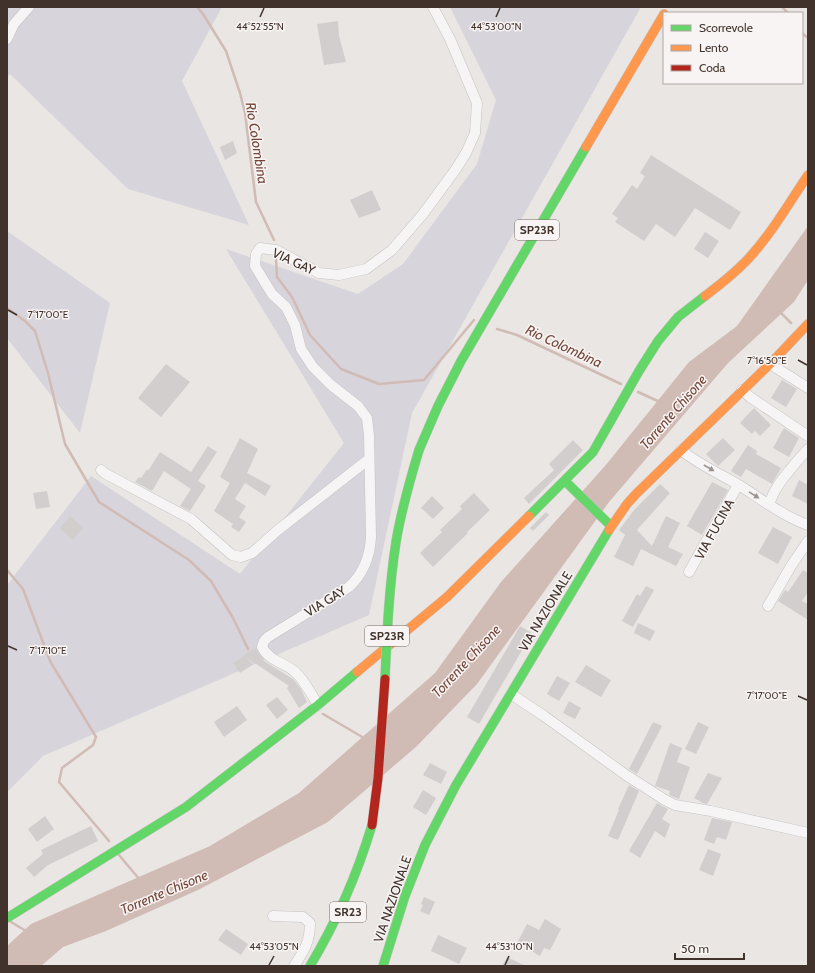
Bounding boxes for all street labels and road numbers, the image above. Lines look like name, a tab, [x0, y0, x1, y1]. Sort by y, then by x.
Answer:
road number: SP23R	[515, 220, 559, 240]
street label: VIA GAY	[270, 244, 319, 278]
street label: VIA FUCINA	[691, 496, 737, 562]
street label: VIA NAZIONALE	[515, 568, 575, 654]
street label: VIA GAY	[301, 582, 349, 620]
road number: SP23R	[365, 626, 409, 646]
street label: VIA NAZIONALE	[370, 854, 414, 944]
road number: SR23	[330, 902, 366, 922]

